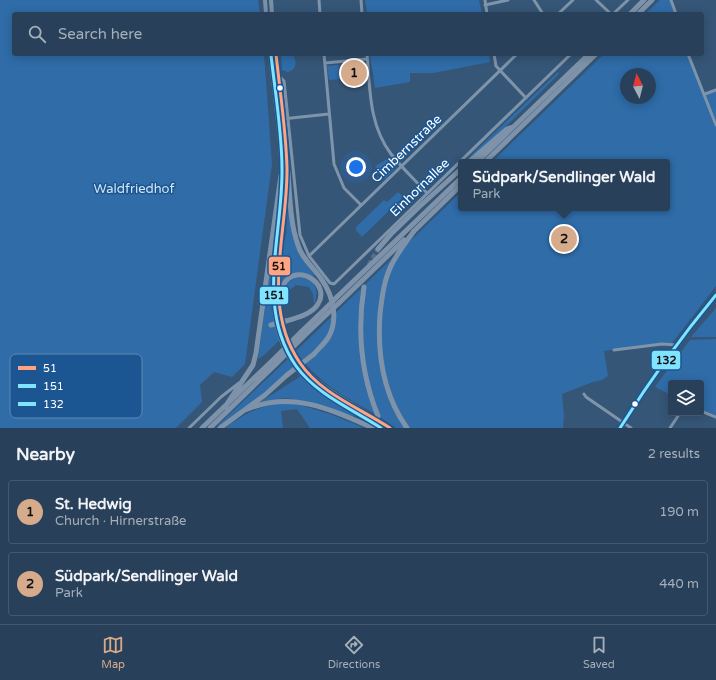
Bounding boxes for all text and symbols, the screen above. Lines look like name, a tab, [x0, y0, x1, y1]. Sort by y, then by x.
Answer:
search box	[12, 12, 704, 56]
icon: search	[26, 23, 48, 45]
text: Search here	[58, 25, 142, 43]
pin: 1	[341, 58, 367, 88]
north arrow	[620, 68, 656, 104]
unlabelled marker	[275, 83, 285, 93]
street label: Cimbernstraße	[368, 111, 445, 186]
street label: Einhornallee	[387, 155, 453, 220]
your location	[346, 157, 366, 177]
popup	[458, 159, 670, 211]
text: Südpark/Sendlinger Wald	[473, 168, 655, 186]
park label: Waldfriedhof	[94, 181, 174, 197]
text: Park	[473, 186, 500, 202]
pin: 2	[551, 224, 577, 254]
line badge: 51	[268, 256, 291, 276]
text: 51	[272, 260, 286, 273]
line badge: 151	[259, 286, 289, 305]
text: 151	[264, 289, 284, 302]
line badge: 132	[651, 350, 681, 370]
legend	[10, 354, 142, 418]
text: 132	[656, 354, 676, 367]
text: 51	[43, 362, 57, 375]
text: 151	[43, 380, 64, 393]
map controls	[668, 380, 704, 416]
button: layers	[668, 380, 704, 416]
text: 132	[43, 398, 64, 411]
unlabelled marker	[630, 399, 640, 409]
text: Nearby	[16, 444, 75, 465]
text: 2 results	[648, 446, 700, 462]
text: St. Hedwig	[55, 495, 132, 513]
text: 1	[26, 504, 34, 520]
text: 190 m	[659, 504, 699, 520]
text: Church · Hirnerstraße	[55, 513, 186, 529]
text: Südpark/Sendlinger Wald	[55, 567, 238, 585]
text: 2	[26, 576, 34, 592]
text: 440 m	[659, 576, 699, 592]
text: Park	[55, 585, 83, 601]
tab: Map	[101, 634, 125, 671]
tab: Directions	[328, 634, 380, 671]
tab: Saved	[583, 634, 615, 671]

